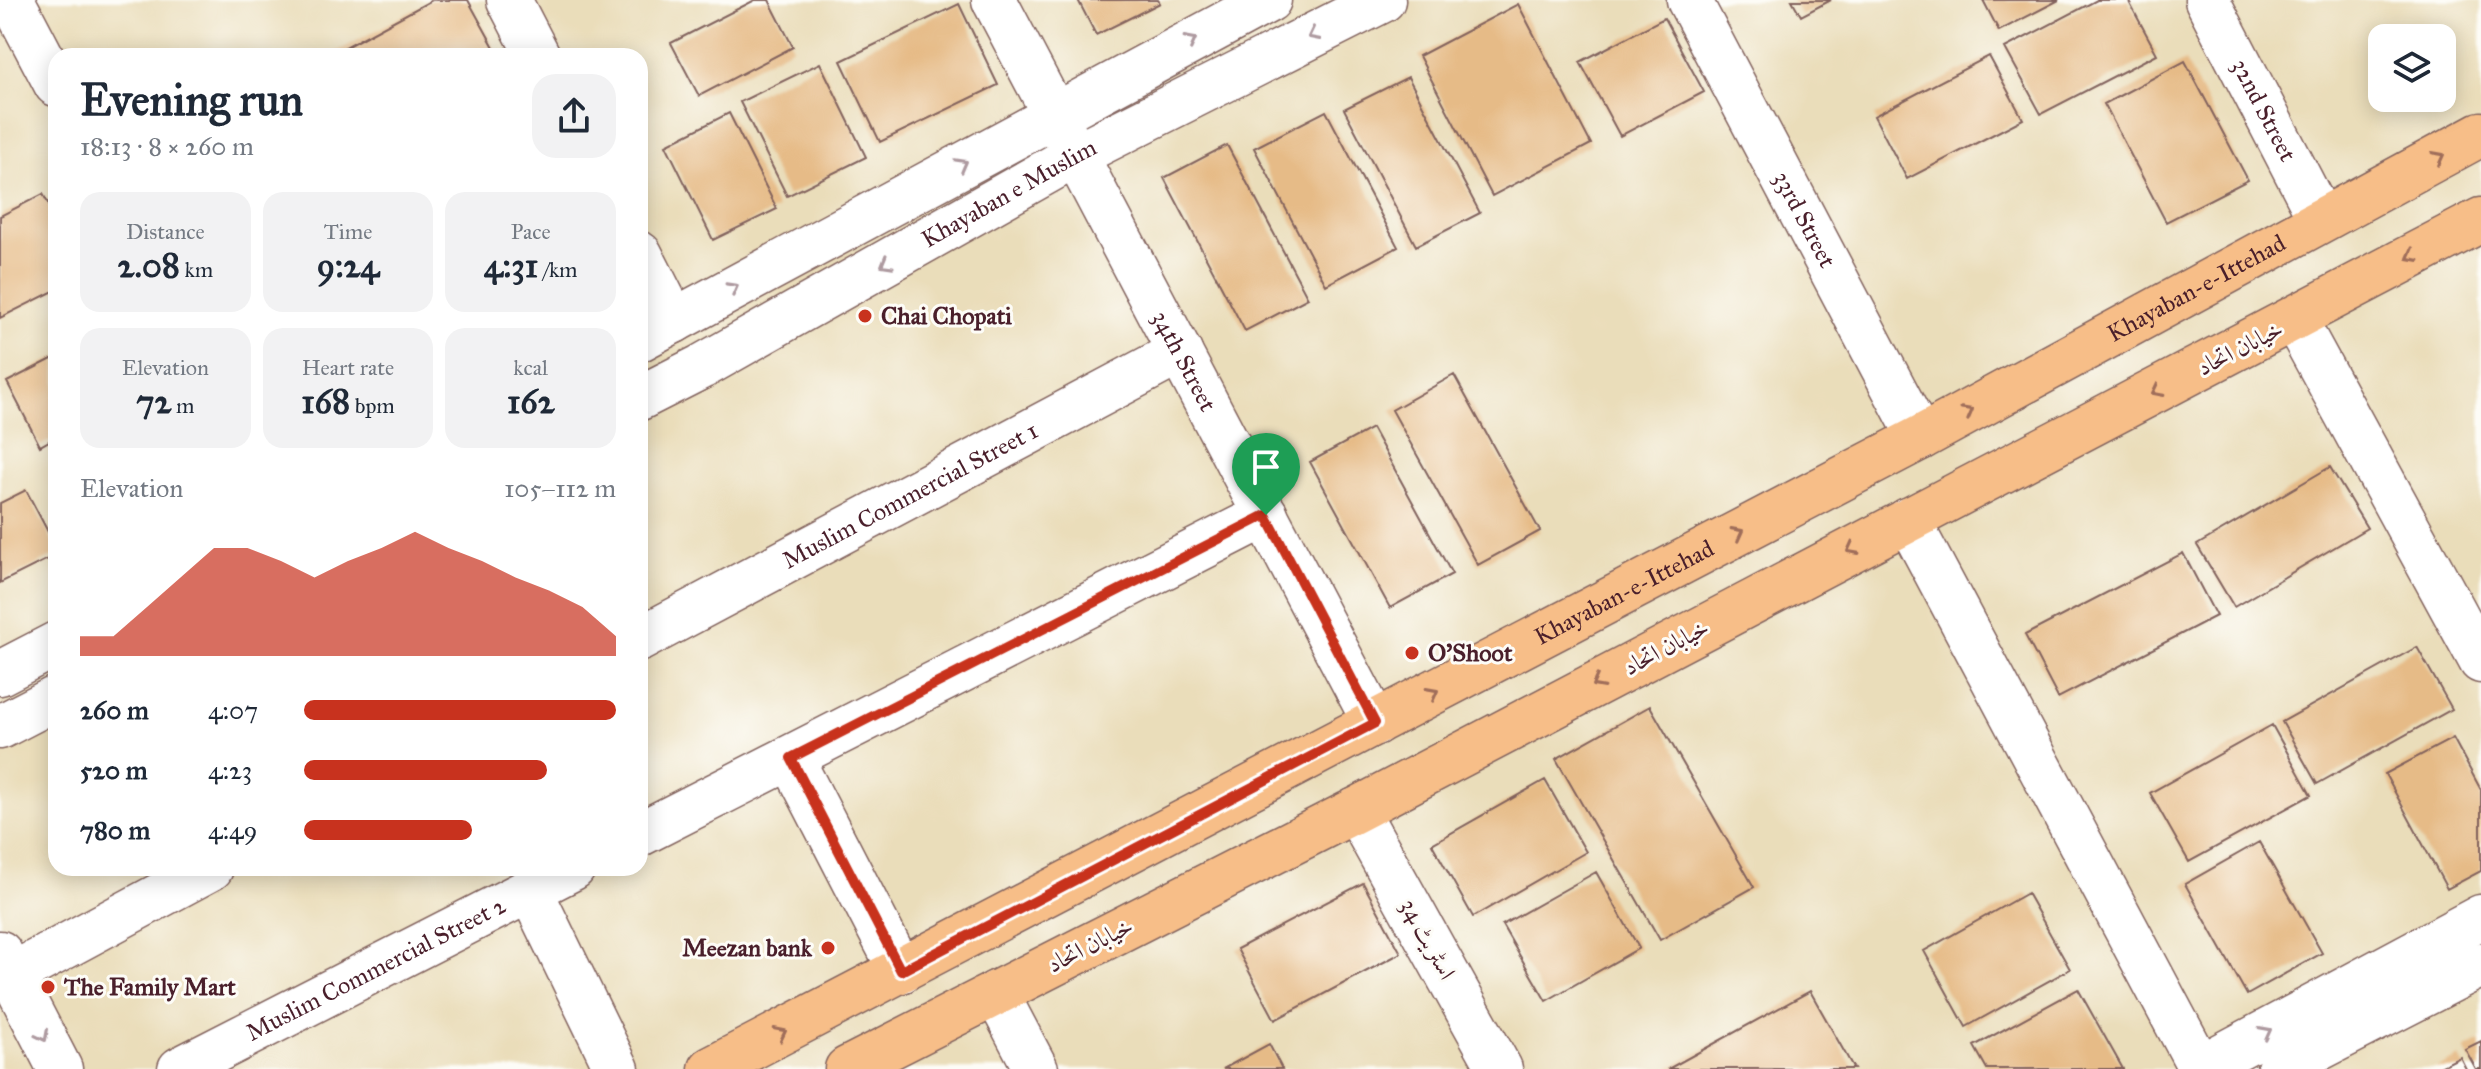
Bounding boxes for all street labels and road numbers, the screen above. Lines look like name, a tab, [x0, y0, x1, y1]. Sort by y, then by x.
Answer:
street label: 32nd Street	[2225, 54, 2303, 167]
street label: Khayaban e Muslim	[916, 132, 1101, 254]
street label: 33rd Street	[1767, 166, 1843, 273]
street label: Khayaban-e-Ittehad	[2102, 228, 2291, 349]
street label: 34th Street	[1145, 305, 1223, 417]
street label: خیابان اتحاد	[2192, 314, 2288, 382]
street label: Muslim Commercial Street 1	[777, 415, 1043, 576]
street label: Khayaban-e-Ittehad	[1529, 533, 1719, 652]
street label: خیابان اتحاد	[1618, 612, 1714, 682]
street label: Muslim Commercial Street 2	[241, 890, 511, 1048]
street label: اسٹریٹ 34	[1394, 893, 1462, 985]
street label: خیابان اتحاد	[1042, 911, 1138, 979]

